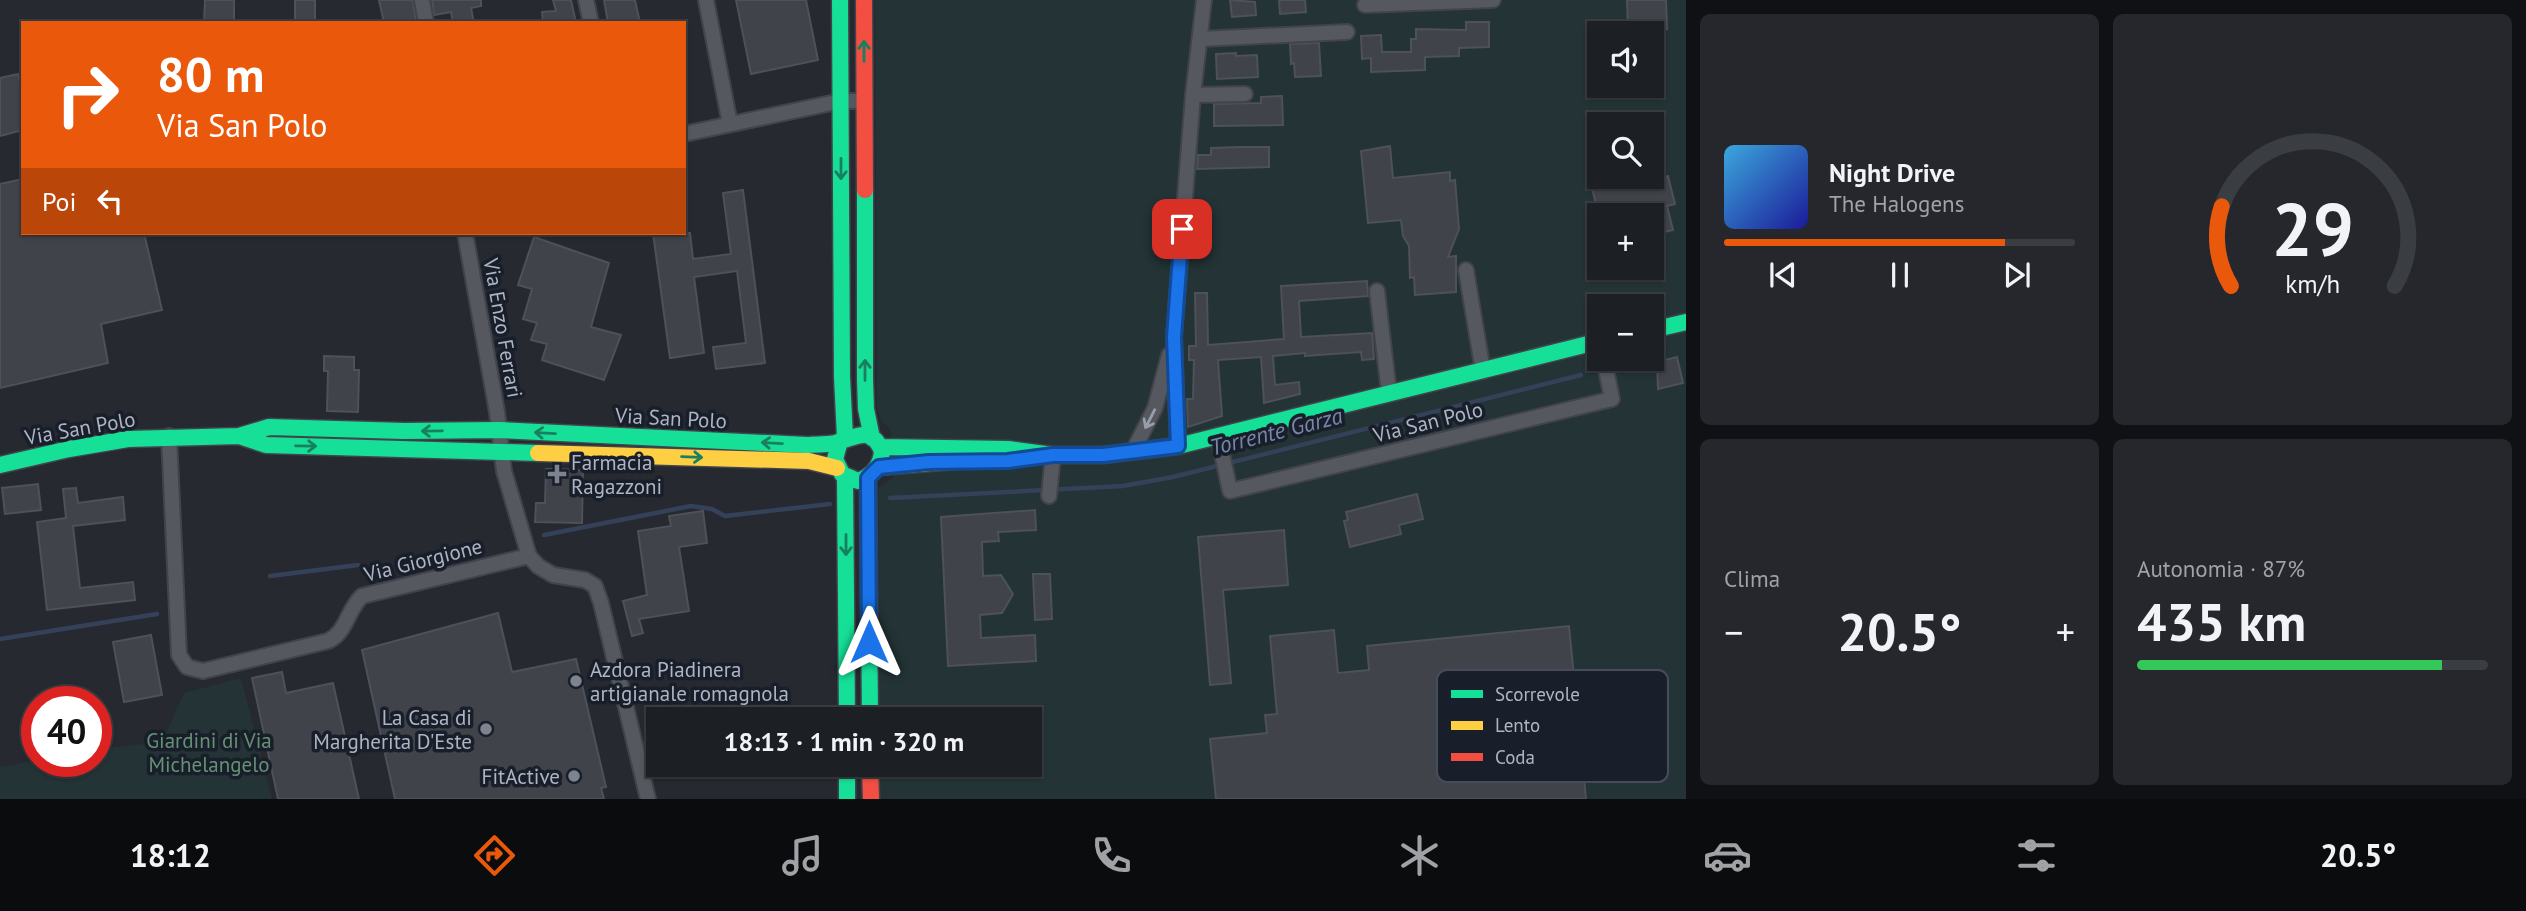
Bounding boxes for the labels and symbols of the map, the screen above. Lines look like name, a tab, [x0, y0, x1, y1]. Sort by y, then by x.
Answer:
one-way arrow	[857, 39, 871, 62]
one-way arrow	[834, 157, 848, 180]
pin	[1152, 199, 1212, 259]
street label: Via Enzo Ferrari	[477, 255, 529, 400]
one-way arrow	[858, 359, 872, 382]
street label: Via San Polo	[1369, 395, 1486, 449]
water label: Torrente Garza	[1207, 401, 1345, 461]
street label: Via San Polo	[613, 402, 728, 434]
street label: Via San Polo	[22, 405, 137, 451]
one-way arrow	[1142, 408, 1156, 429]
one-way arrow	[420, 424, 443, 438]
one-way arrow	[534, 426, 557, 439]
one-way arrow	[761, 437, 784, 450]
one-way arrow	[294, 439, 317, 453]
place label: Farmacia Ragazzoni	[571, 449, 662, 500]
one-way arrow	[680, 451, 703, 464]
marker: Farmacia Ragazzoni	[549, 466, 565, 482]
street label: Via Giorgione	[360, 532, 485, 588]
one-way arrow	[839, 534, 853, 557]
position arrow	[832, 605, 906, 679]
place label: Azdora Piadinera artigianale romagnola	[590, 656, 789, 707]
legend	[1437, 670, 1668, 782]
marker: Azdora Piadinera artigianale romagnola	[568, 673, 584, 689]
text: Scorrevole	[1495, 682, 1580, 706]
speed limit sign: 40	[21, 686, 112, 777]
place label: La Casa di Margherita D'Este	[313, 704, 472, 755]
text: Lento	[1495, 713, 1540, 737]
marker: La Casa di Margherita D'Este	[478, 721, 494, 737]
park label: Giardini di Via Michelangelo	[146, 727, 272, 778]
text: Coda	[1495, 745, 1535, 769]
place label: FitActive	[482, 763, 560, 790]
marker: FitActive	[566, 768, 582, 784]

